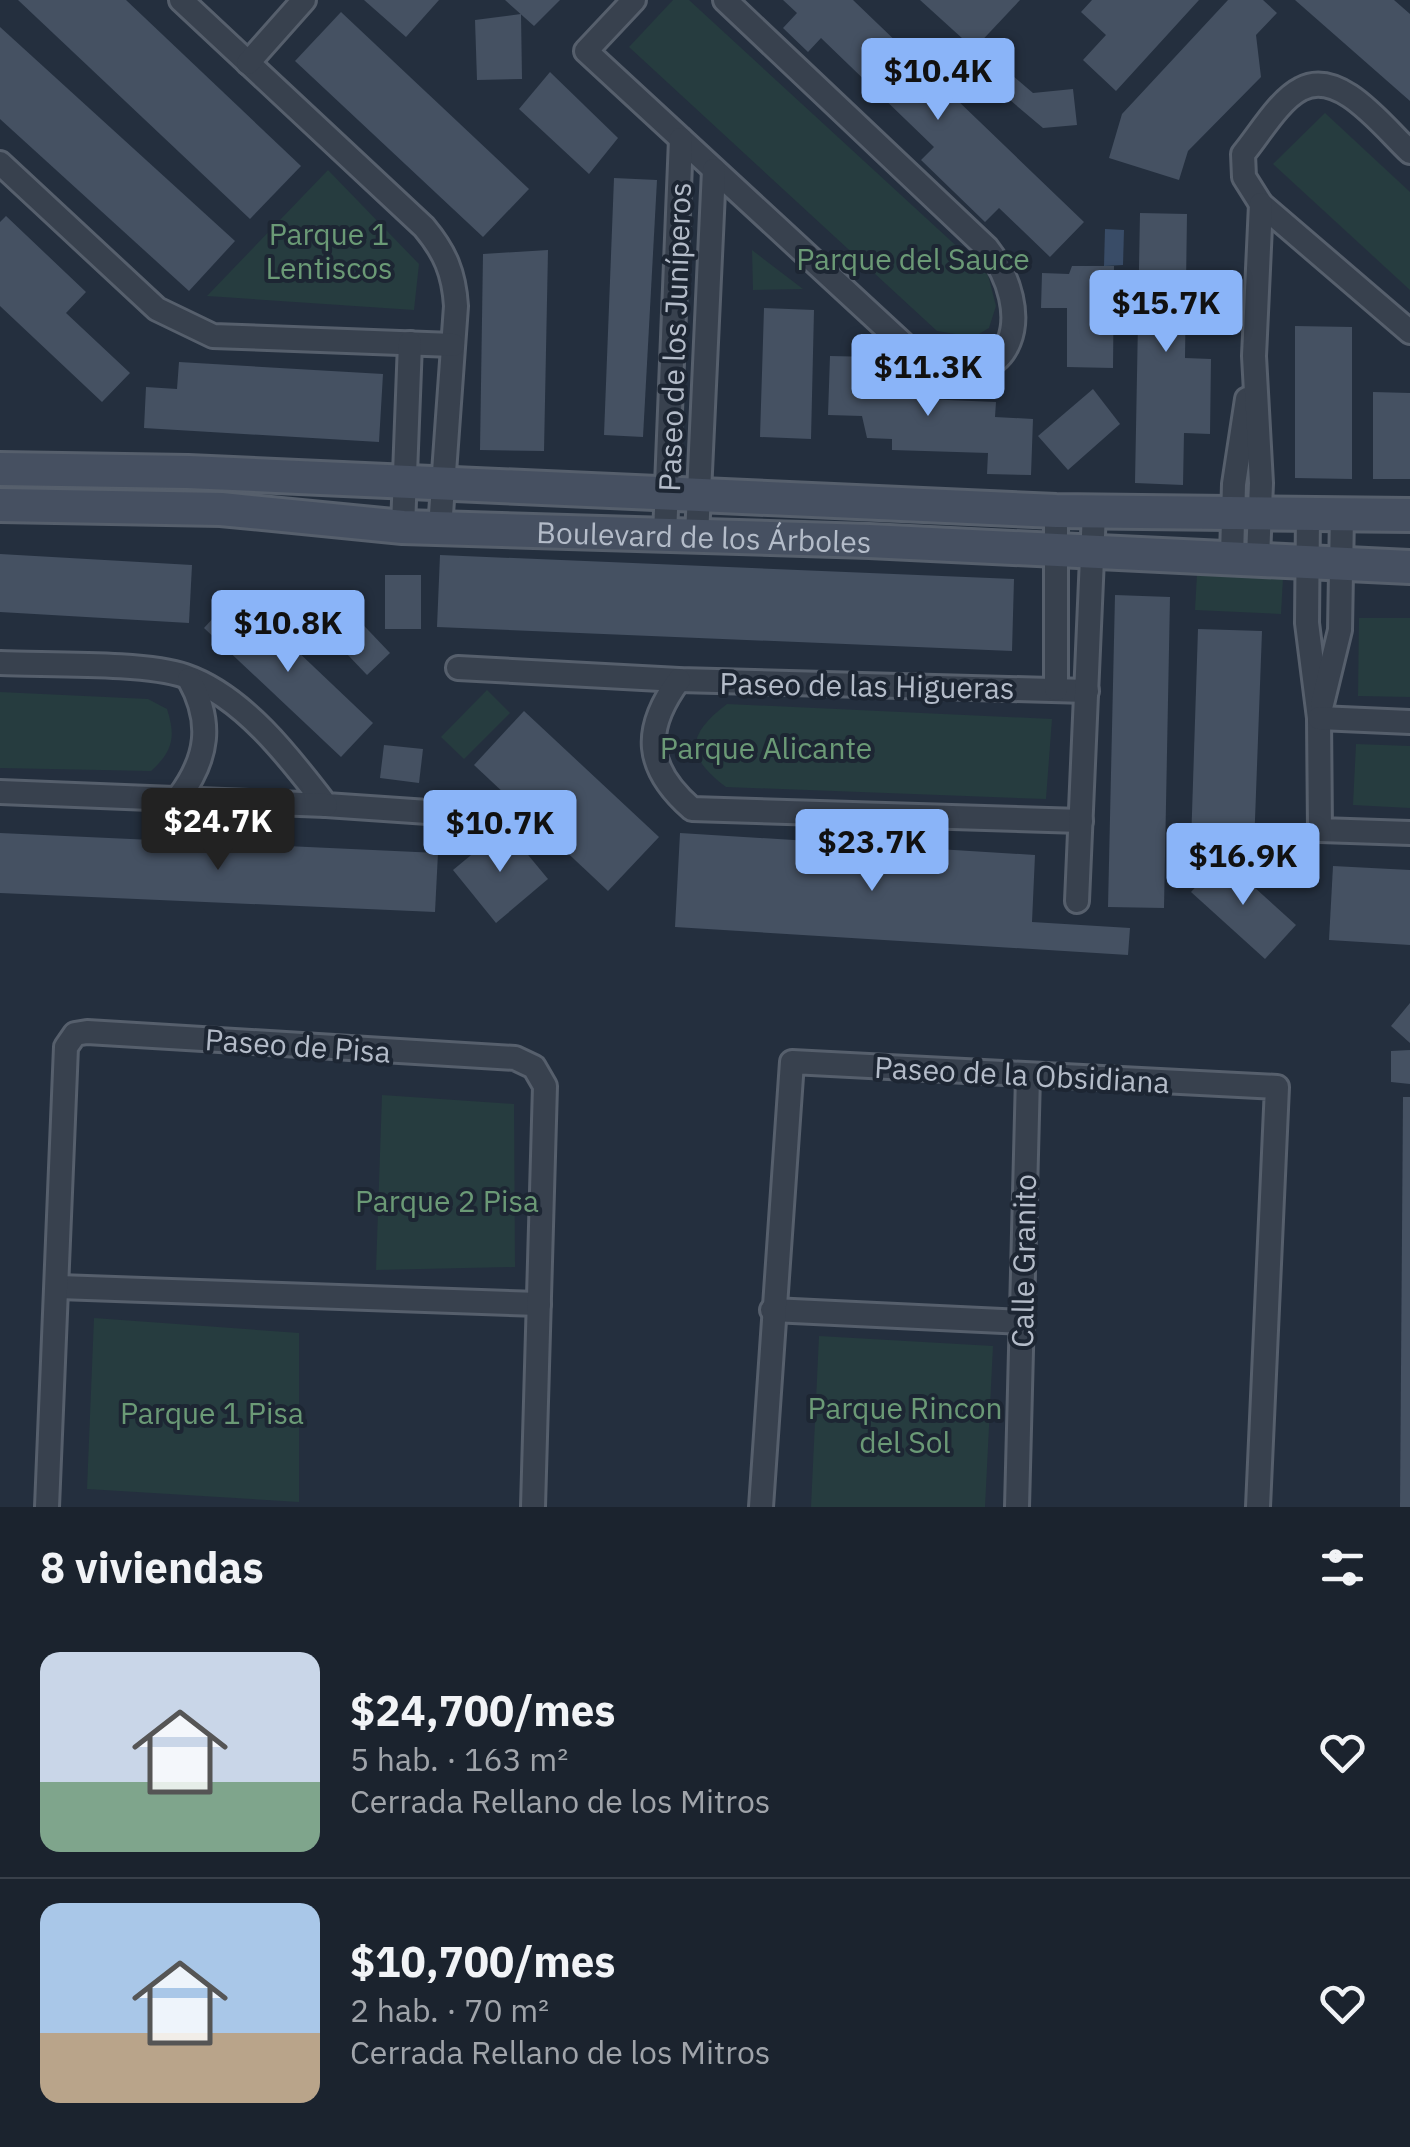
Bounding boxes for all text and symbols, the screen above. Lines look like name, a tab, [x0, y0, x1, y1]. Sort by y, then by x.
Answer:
pin: $10.4K	[857, 38, 1019, 123]
text: $10.4K	[883, 49, 993, 91]
street label: Paseo de los Juníperos	[649, 182, 699, 492]
park label: Parque 1 Lentiscos	[265, 214, 393, 287]
park label: Parque del Sauce	[796, 239, 1030, 278]
pin: $15.7K	[1085, 270, 1247, 355]
text: $15.7K	[1111, 281, 1221, 323]
pin: $11.3K	[847, 334, 1009, 419]
text: $11.3K	[873, 345, 983, 387]
street label: Boulevard de los Árboles	[536, 512, 872, 561]
pin: $10.8K	[207, 590, 369, 675]
text: $10.8K	[233, 601, 343, 643]
street label: Paseo de las Higueras	[719, 663, 1015, 707]
park label: Parque Alicante	[660, 728, 872, 767]
pin: $24.7K	[137, 788, 299, 873]
pin: $10.7K	[419, 790, 581, 875]
text: $24.7K	[163, 799, 273, 841]
text: $10.7K	[445, 801, 555, 843]
pin: $23.7K	[791, 809, 953, 894]
text: $23.7K	[817, 820, 927, 862]
pin: $16.9K	[1162, 823, 1324, 908]
text: $16.9K	[1188, 834, 1298, 876]
street label: Paseo de Pisa	[204, 1019, 392, 1071]
street label: Paseo de la Obsidiana	[873, 1047, 1171, 1101]
street label: Calle Granito	[1002, 1174, 1044, 1348]
park label: Parque 2 Pisa	[355, 1181, 539, 1220]
park label: Parque Rincon del Sol	[807, 1388, 1003, 1461]
park label: Parque 1 Pisa	[120, 1393, 304, 1432]
text: 8 viviendas	[40, 1540, 264, 1595]
icon: filters	[1315, 1540, 1370, 1595]
text: $24,700/mes	[350, 1683, 615, 1738]
icon: home	[120, 1692, 240, 1812]
icon: heart	[1315, 1725, 1370, 1780]
text: 5 hab. · 163 m²	[350, 1738, 568, 1780]
text: Cerrada Rellano de los Mitros	[350, 1780, 770, 1822]
text: $10,700/mes	[350, 1934, 615, 1989]
icon: home	[120, 1943, 240, 2063]
icon: heart	[1315, 1976, 1370, 2031]
text: 2 hab. · 70 m²	[350, 1989, 549, 2031]
text: Cerrada Rellano de los Mitros	[350, 2031, 770, 2073]

